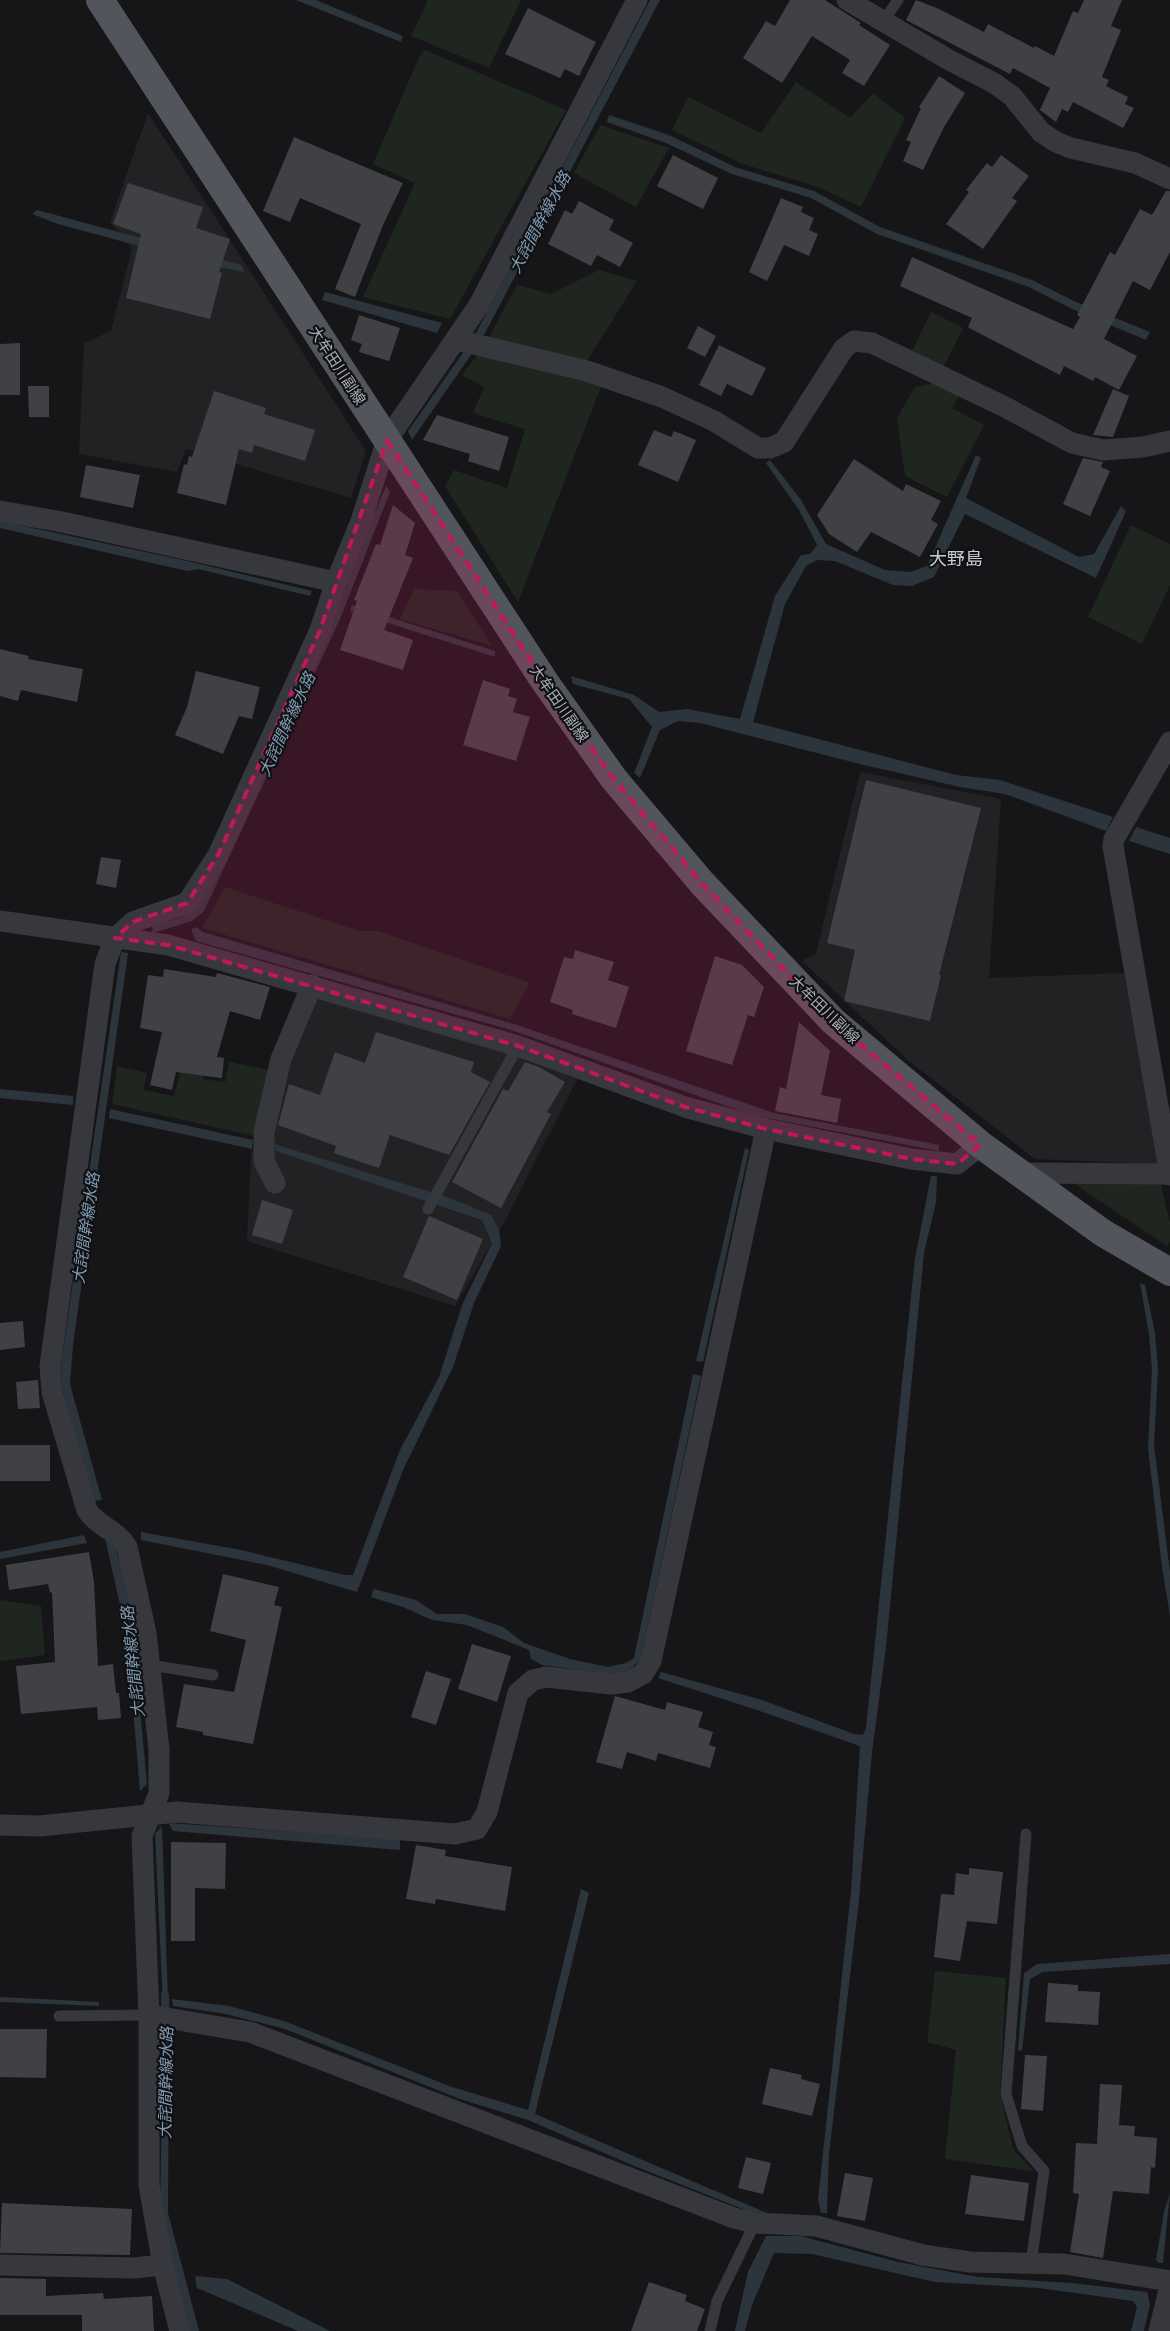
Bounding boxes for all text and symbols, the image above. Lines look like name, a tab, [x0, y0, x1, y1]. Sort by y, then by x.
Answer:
water label: 大詫間幹線水路	[504, 166, 575, 276]
street label: 大牟田川副線	[306, 322, 370, 408]
district label: 大野島	[929, 547, 983, 569]
street label: 大牟田川副線	[527, 661, 593, 745]
water label: 大詫間幹線水路	[254, 667, 319, 779]
street label: 大牟田川副線	[786, 971, 864, 1047]
water label: 大詫間幹線水路	[68, 1169, 102, 1285]
water label: 大詫間幹線水路	[116, 1603, 147, 1719]
water label: 大詫間幹線水路	[155, 2025, 176, 2139]

